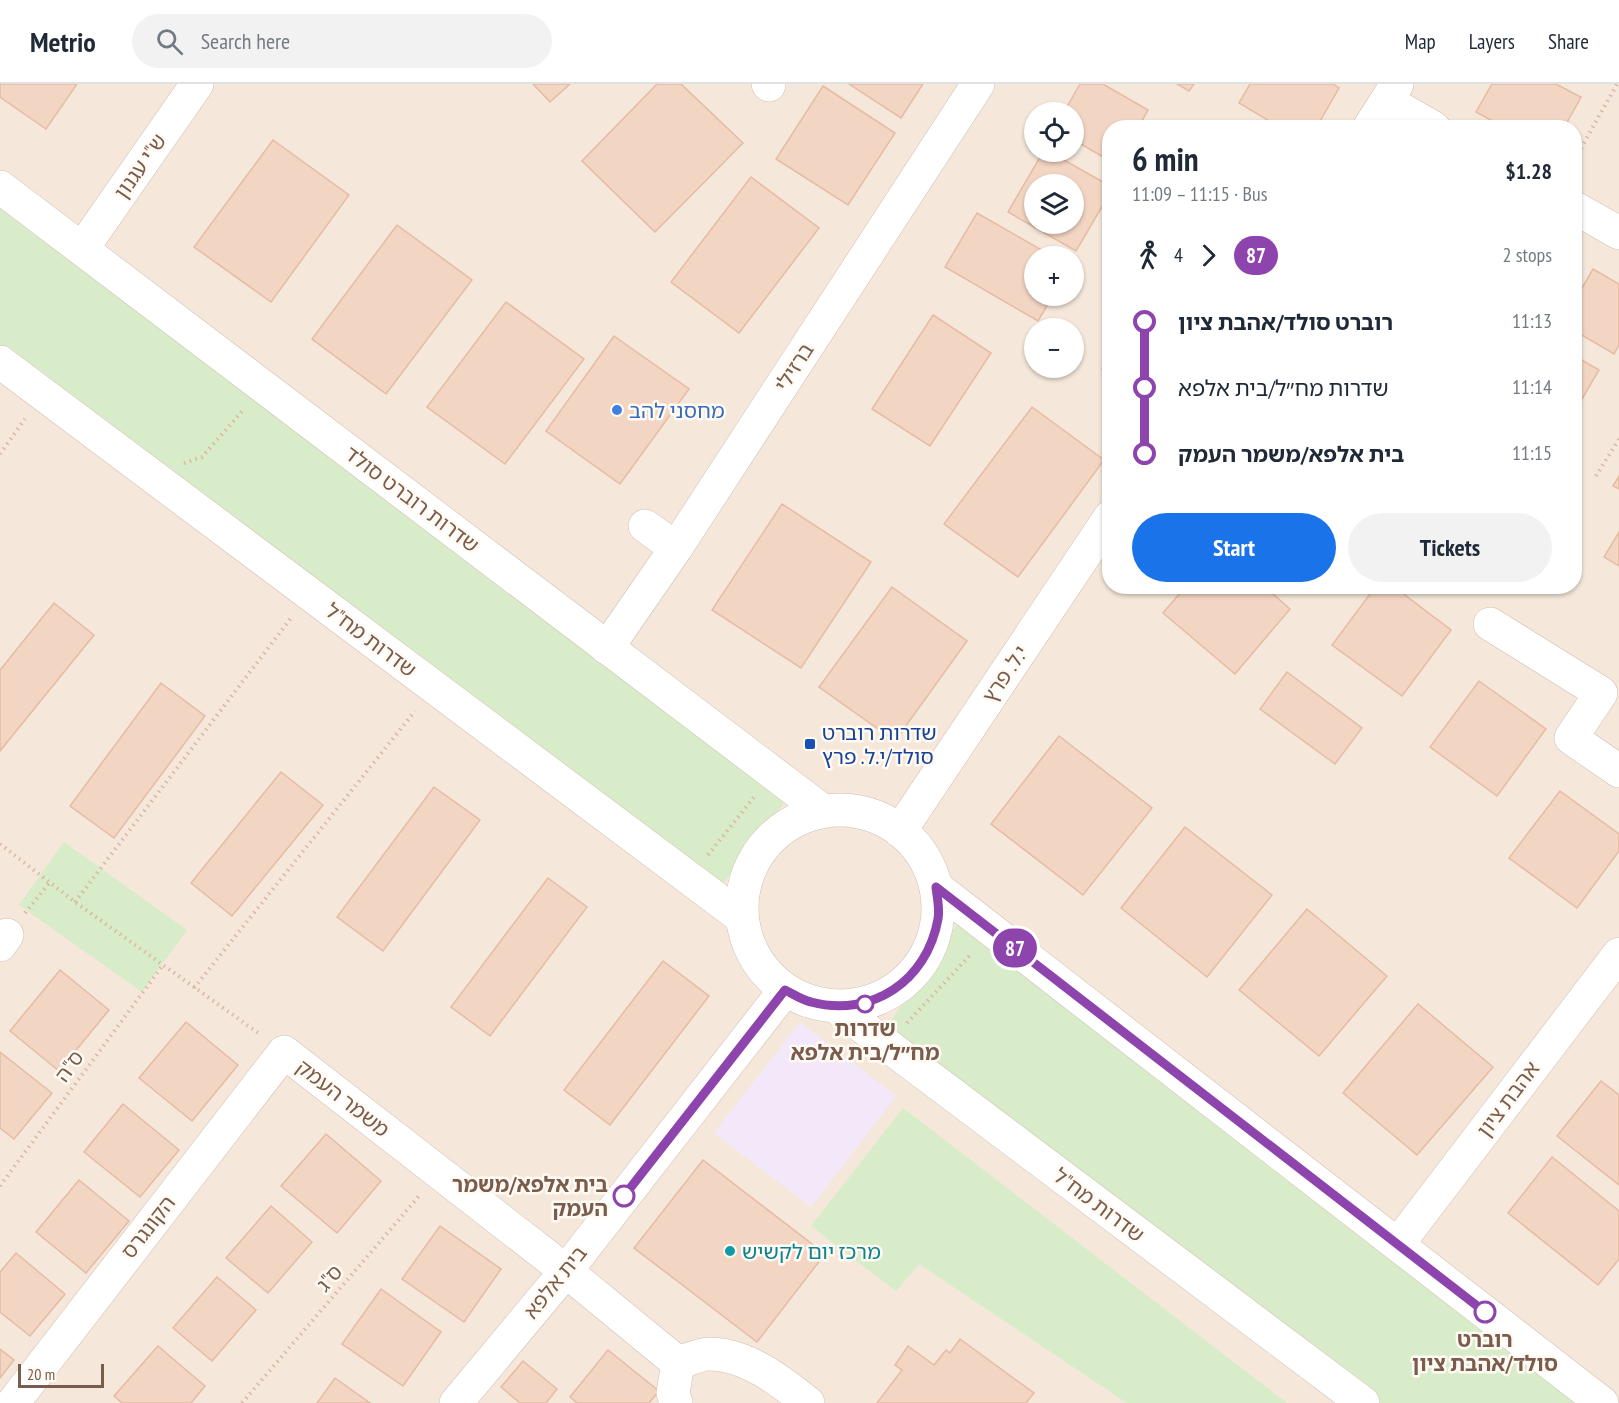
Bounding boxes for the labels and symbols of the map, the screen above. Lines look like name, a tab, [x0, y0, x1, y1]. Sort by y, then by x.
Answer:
street label: ש"י עגנון	[108, 128, 172, 204]
street label: ברזילי	[768, 338, 820, 396]
place label: מחסני להב	[629, 397, 725, 424]
marker: מחסני להב	[610, 403, 624, 417]
street label: שדרות רוברט סולד	[339, 440, 485, 558]
street label: שדרות מח"ל	[320, 597, 422, 683]
street label: י.ל. פרץ	[976, 640, 1034, 708]
place label: שדרות רוברט סולד/י.ל. פרץ	[822, 719, 937, 770]
marker: שדרות רוברט סולד/י.ל. פרץ	[803, 737, 817, 751]
line badge: 87	[988, 928, 1042, 968]
marker: שדרות מח״ל/בית אלפא	[856, 995, 874, 1013]
place label: שדרות מח״ל/בית אלפא	[791, 1015, 940, 1066]
street label: ס"ה	[48, 1045, 90, 1087]
street label: משמר העמק	[291, 1053, 395, 1143]
street label: אהבת ציון	[1471, 1056, 1545, 1142]
street label: שדרות מח"ל	[1048, 1162, 1150, 1248]
place label: בית אלפא/משמר העמק	[452, 1171, 608, 1222]
marker: בית אלפא/משמר העמק	[613, 1185, 635, 1207]
street label: הקונגרס	[115, 1190, 181, 1264]
place label: מרכז יום לקשיש	[742, 1238, 881, 1265]
street label: בית אלפא	[517, 1240, 593, 1324]
marker: מרכז יום לקשיש	[723, 1244, 737, 1258]
street label: ס"ג	[310, 1259, 348, 1297]
marker: רוברט סולד/אהבת ציון	[1474, 1301, 1496, 1323]
place label: רוברט סולד/אהבת ציון	[1412, 1326, 1558, 1377]
scale bar	[18, 1361, 104, 1388]

